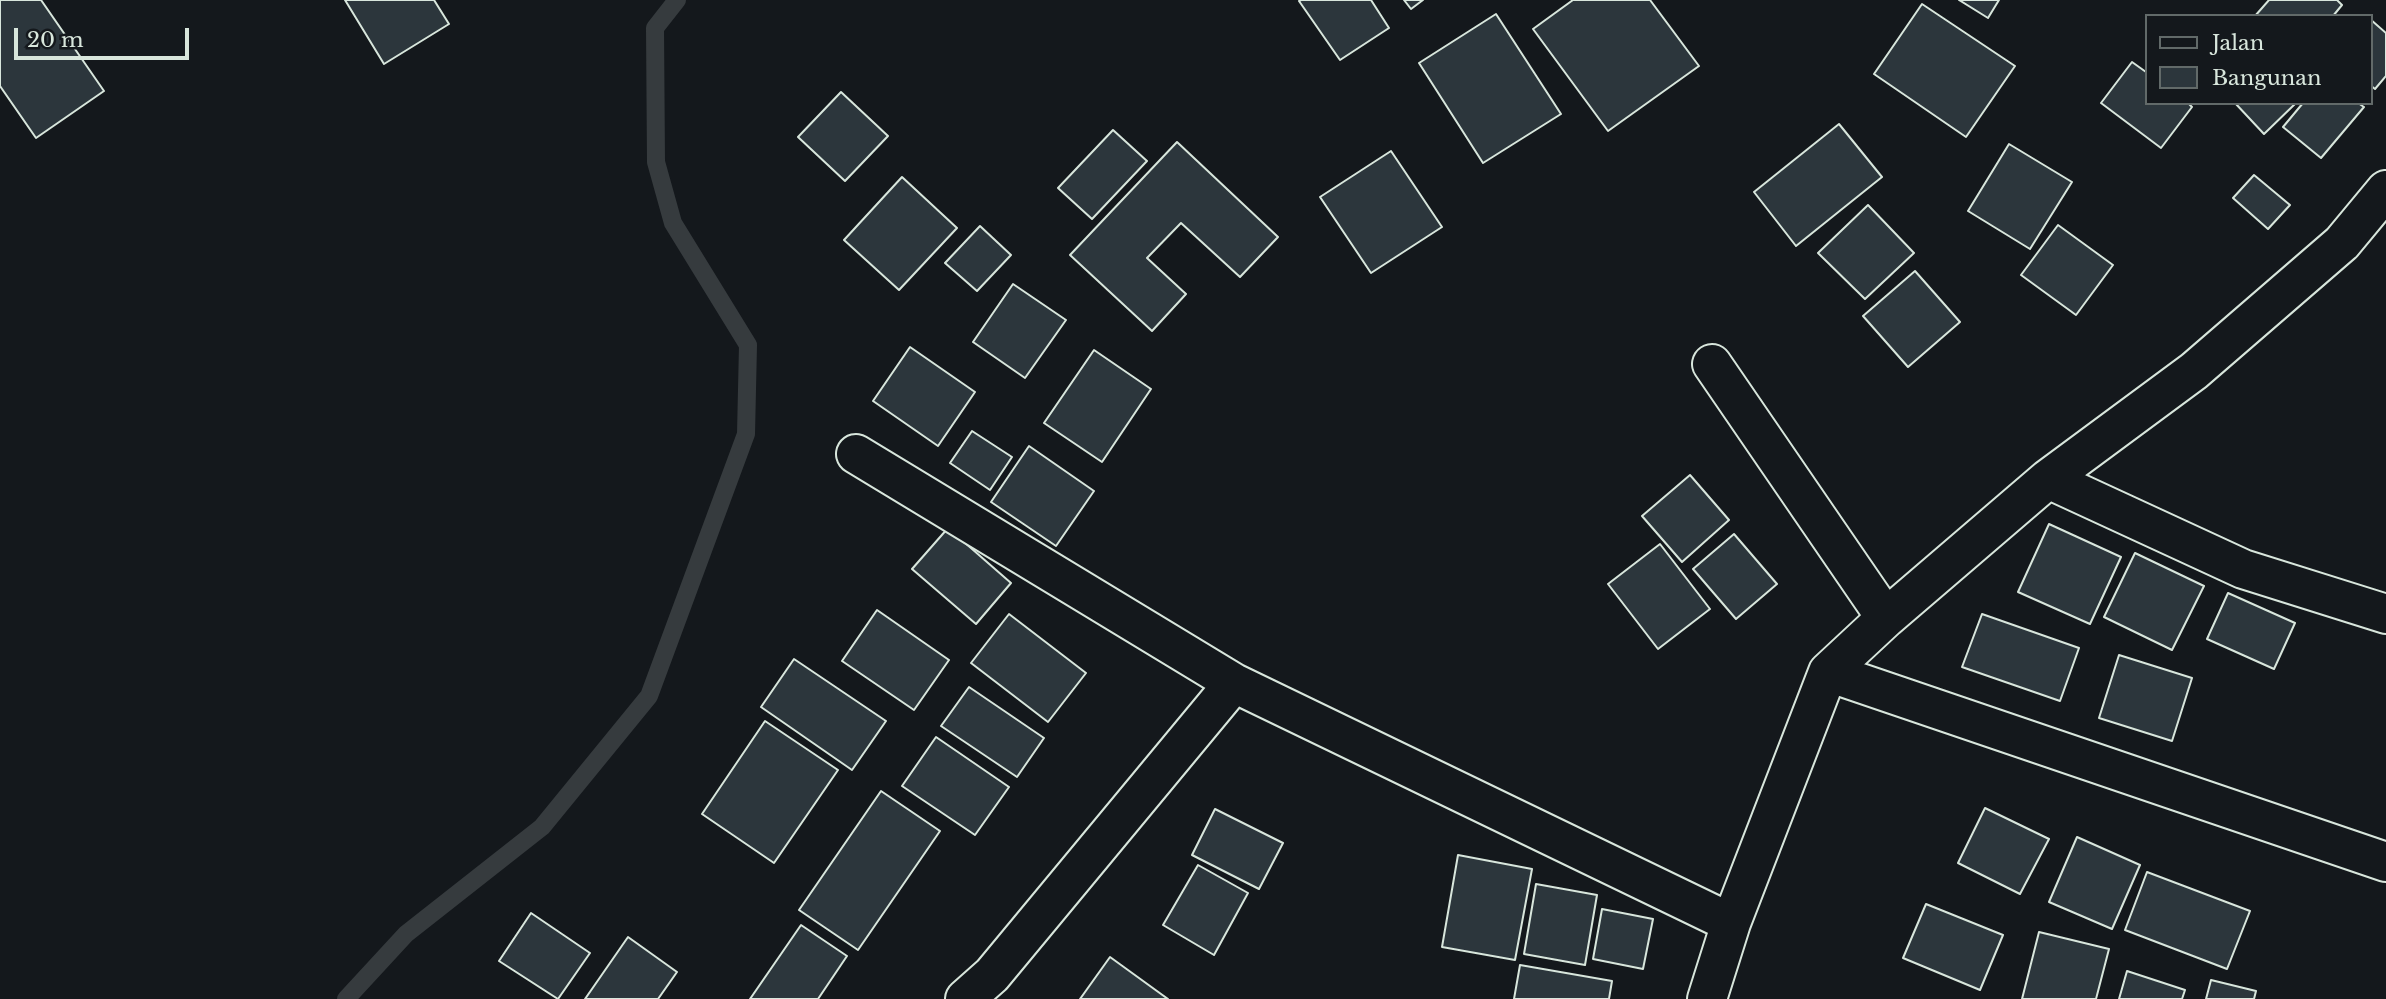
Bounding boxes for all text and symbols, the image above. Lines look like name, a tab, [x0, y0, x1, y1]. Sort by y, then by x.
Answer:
scale bar	[18, 14, 192, 58]
legend	[2144, 14, 2372, 105]
text: 20 m	[27, 27, 84, 53]
text: Jalan	[2212, 30, 2264, 56]
text: Bangunan	[2212, 65, 2321, 91]

